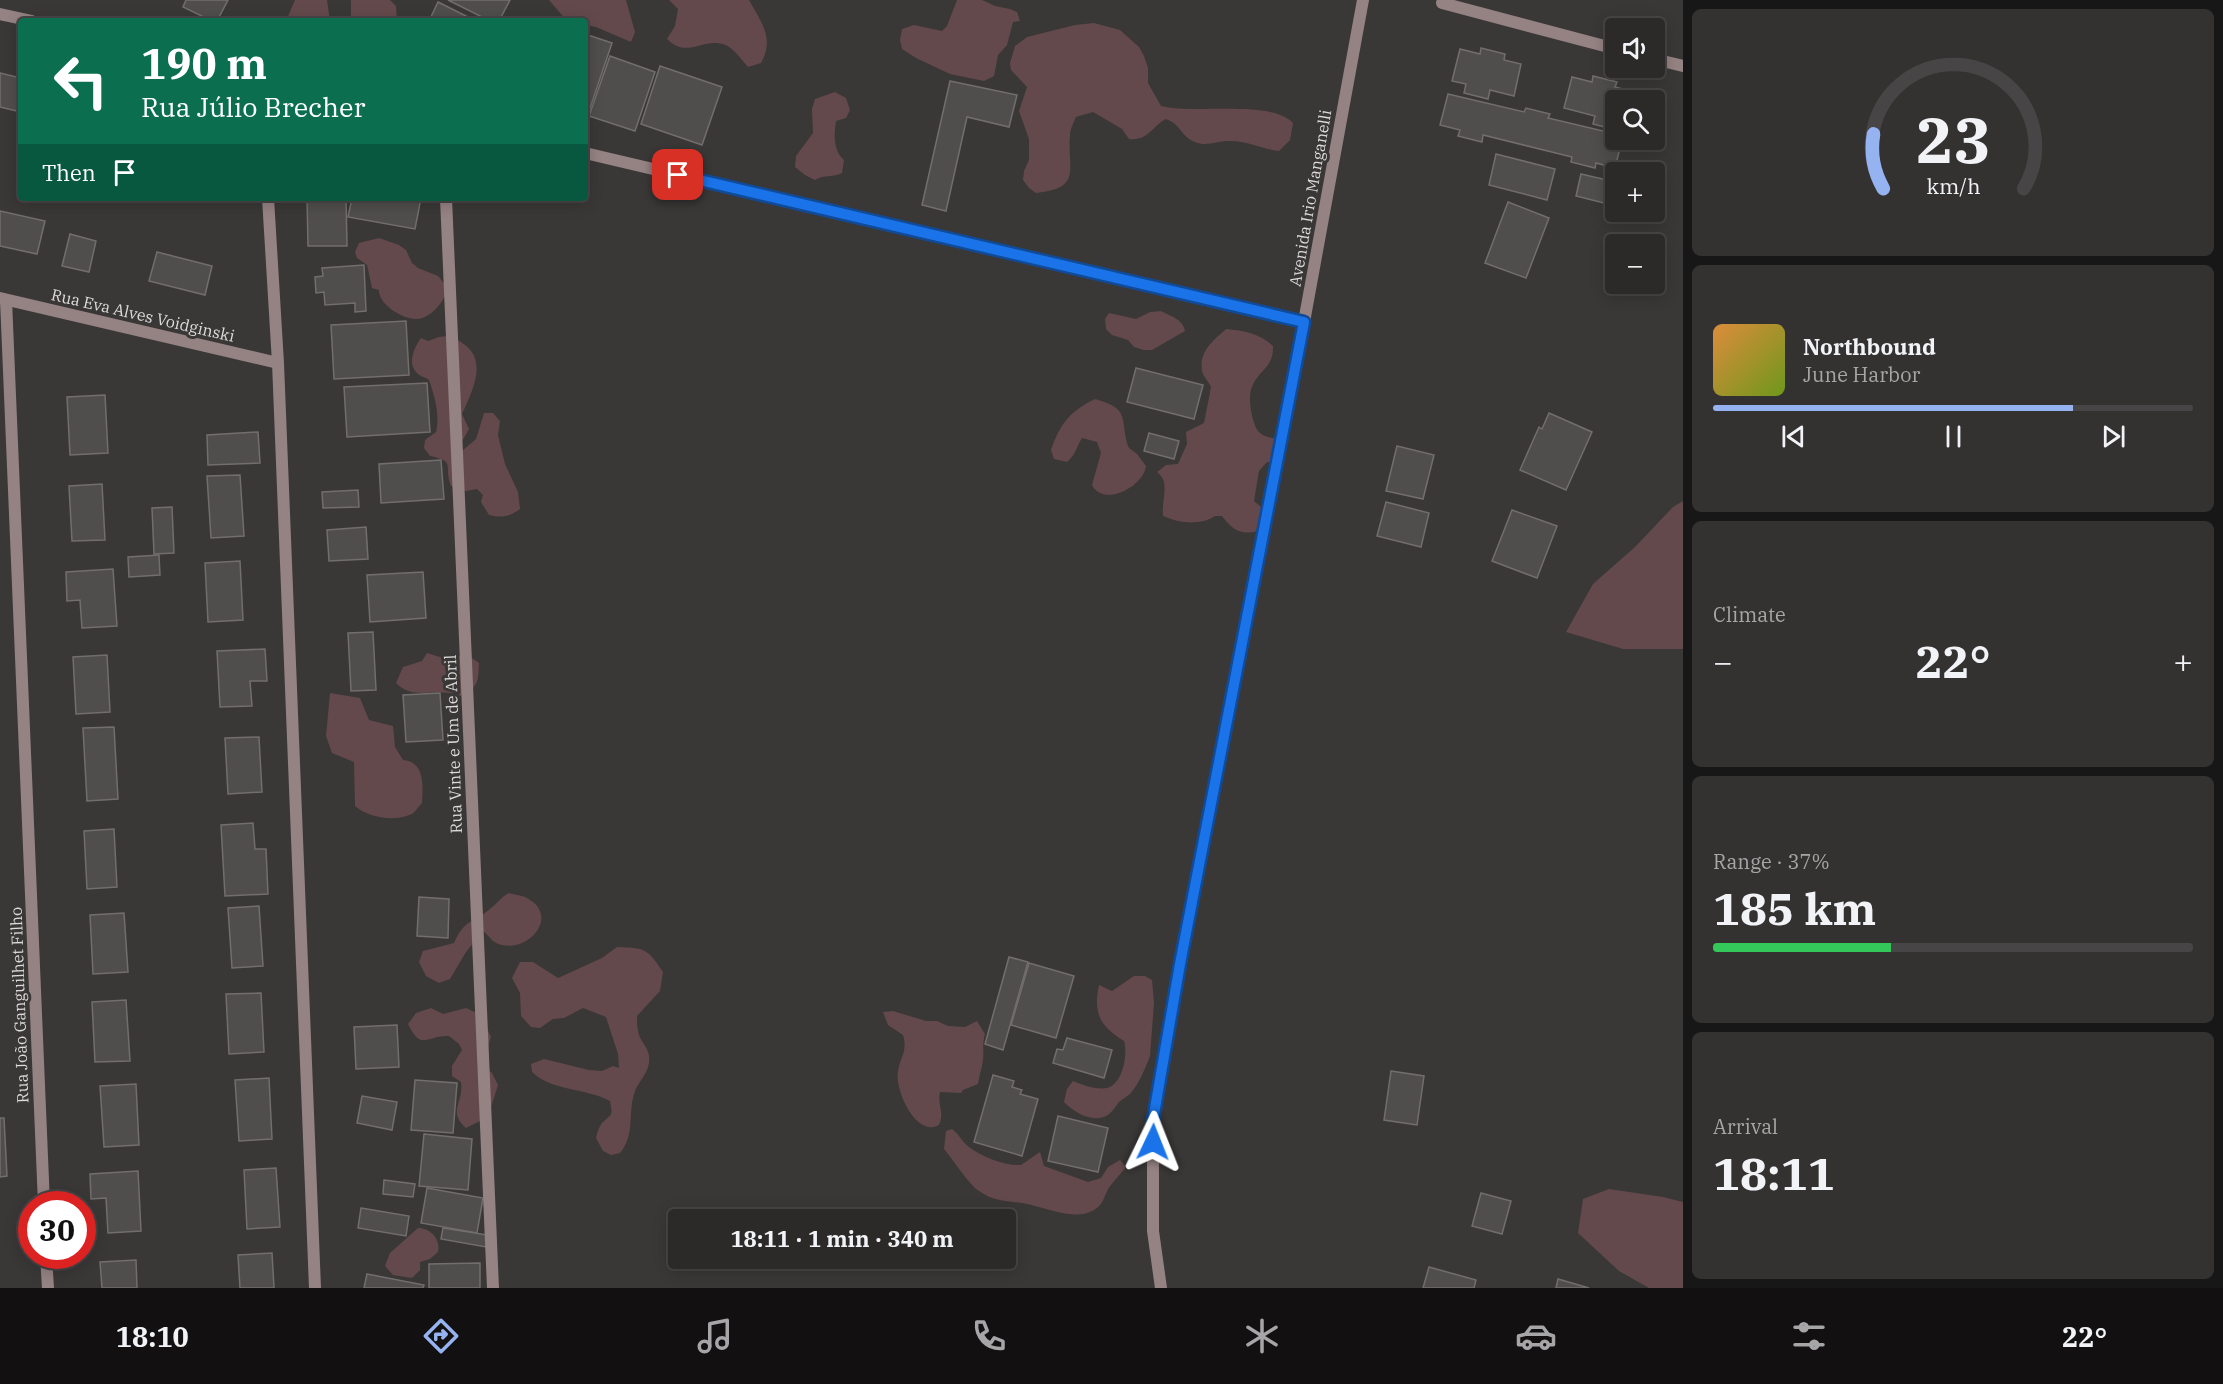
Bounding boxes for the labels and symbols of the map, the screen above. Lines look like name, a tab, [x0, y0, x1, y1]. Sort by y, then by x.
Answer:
street label: Avenida Irio Manganelli	[1285, 108, 1335, 288]
pin	[652, 149, 703, 200]
street label: Rua Eva Alves Voidginski	[49, 284, 237, 346]
street label: Rua Vinte e Um de Abril	[440, 654, 466, 834]
street label: Rua João Ganguilhet Filho	[6, 907, 32, 1103]
position arrow	[1121, 1110, 1185, 1174]
speed limit sign: 30	[18, 1191, 96, 1269]

